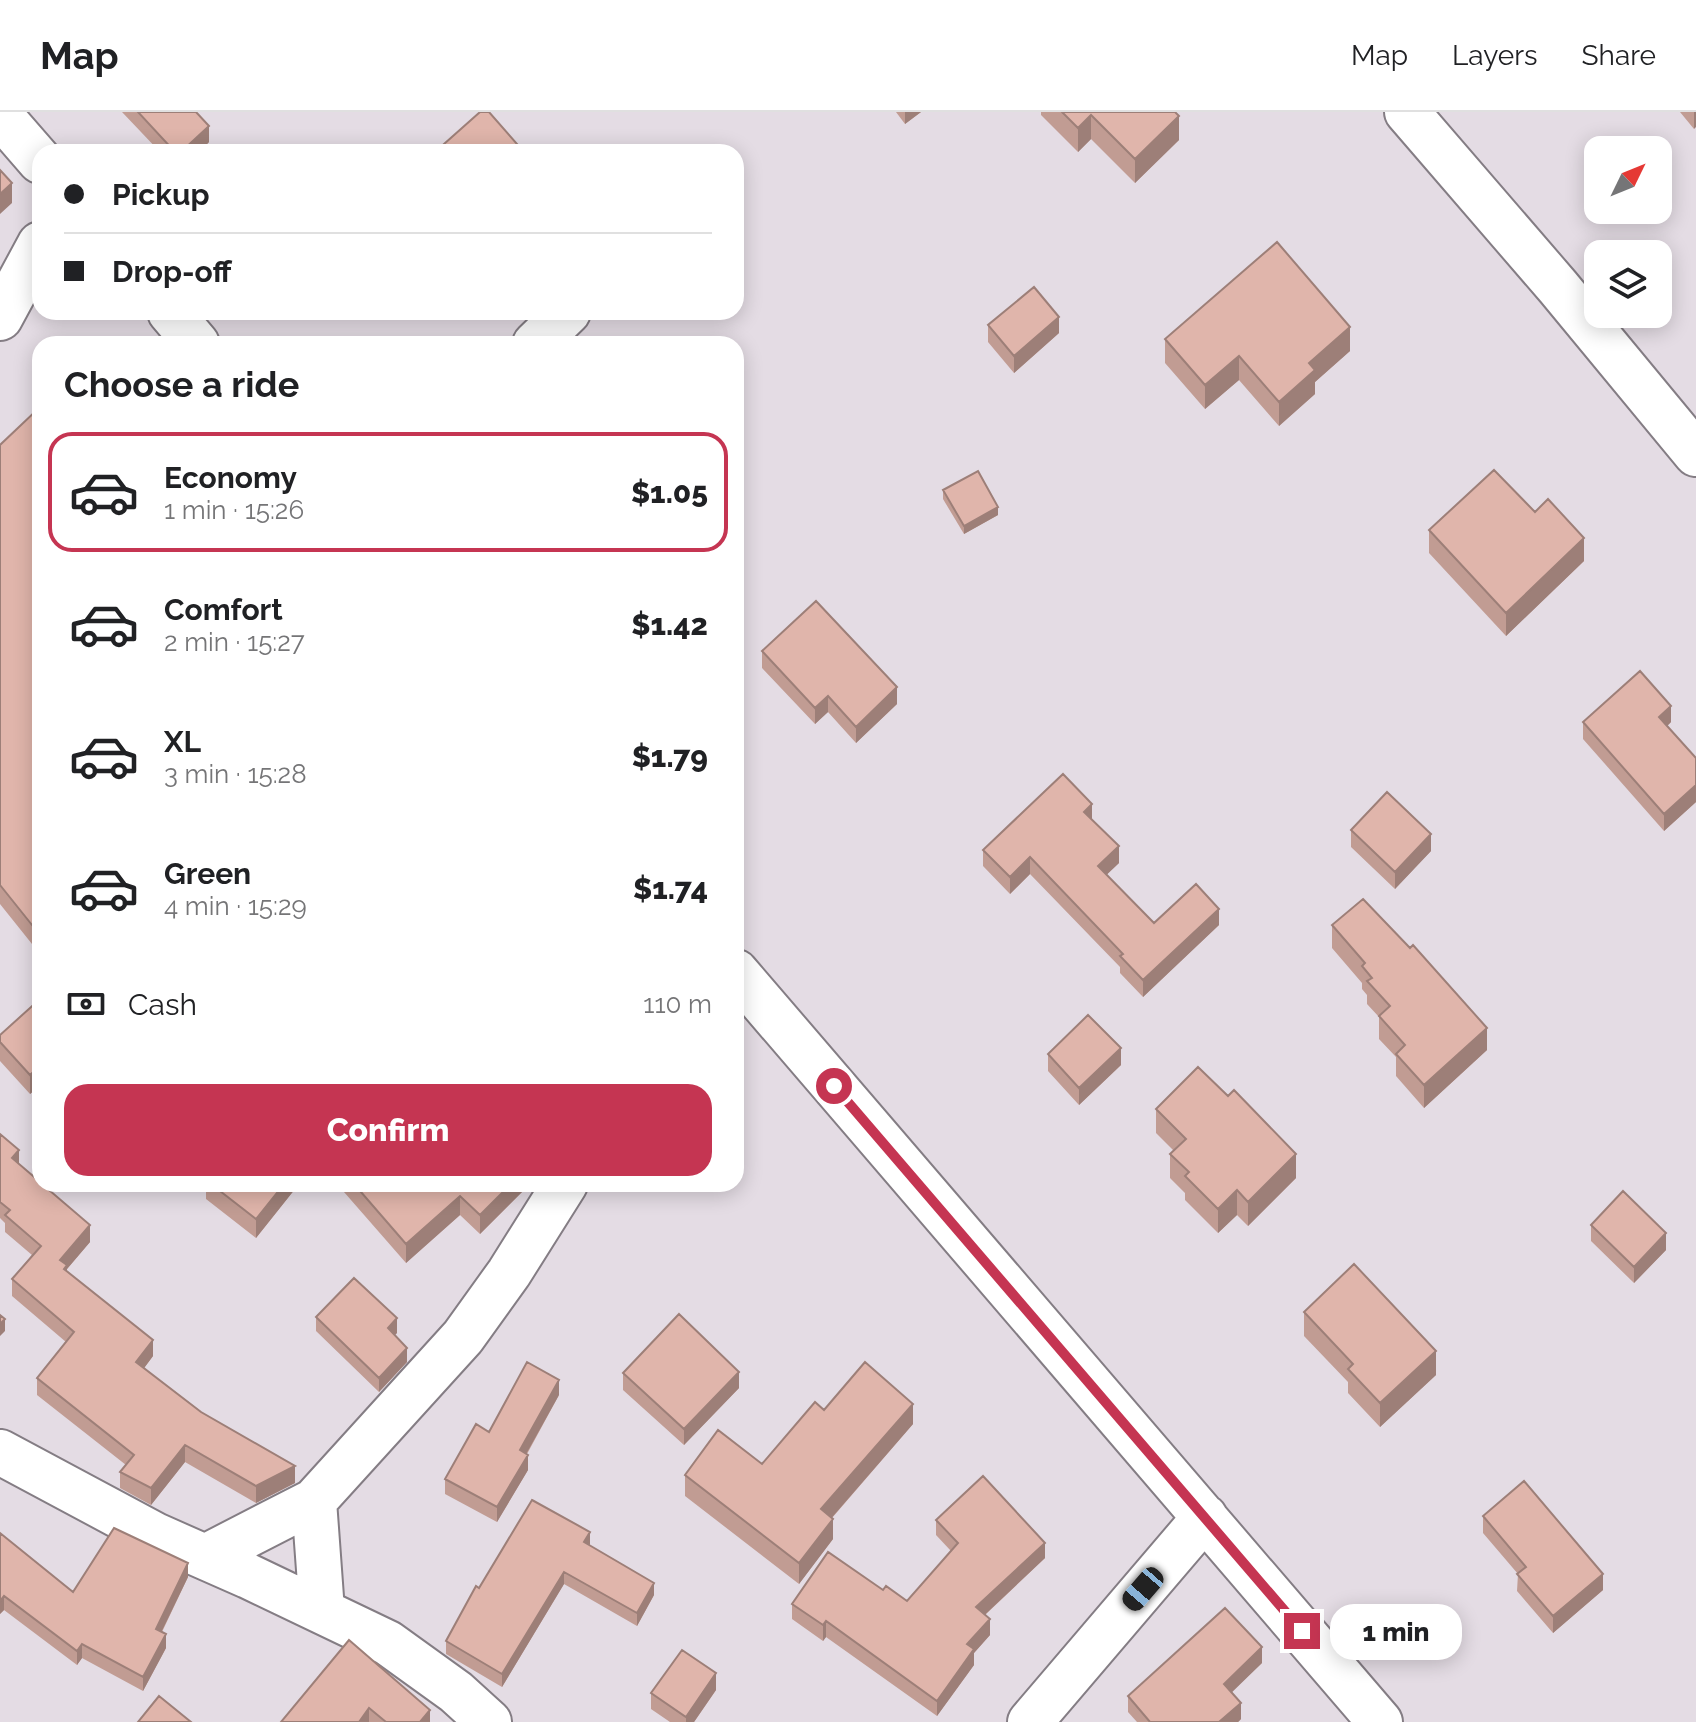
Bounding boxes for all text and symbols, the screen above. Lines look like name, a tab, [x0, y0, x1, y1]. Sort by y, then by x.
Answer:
text: Map	[40, 33, 119, 78]
text: Map	[1351, 39, 1408, 72]
text: Layers	[1452, 39, 1538, 72]
text: Share	[1582, 39, 1656, 72]
north arrow	[1584, 136, 1672, 224]
map controls	[1584, 136, 1672, 328]
text: Pickup	[112, 177, 210, 212]
button: layers	[1584, 240, 1672, 328]
text: Drop-off	[112, 254, 232, 289]
text: Choose a ride	[64, 363, 299, 405]
icon: car	[68, 456, 140, 528]
text: Economy	[164, 460, 297, 495]
text: $1.05	[631, 475, 708, 510]
text: 1 min · 15:26	[164, 495, 304, 525]
icon: car	[68, 588, 140, 660]
text: Comfort	[164, 592, 283, 627]
text: $1.42	[631, 607, 708, 642]
text: 2 min · 15:27	[164, 627, 305, 657]
icon: car	[68, 720, 140, 792]
text: XL	[164, 724, 201, 759]
text: $1.79	[632, 739, 708, 774]
text: 3 min · 15:28	[164, 759, 307, 789]
icon: car	[68, 852, 140, 924]
text: Green	[164, 856, 251, 891]
text: $1.74	[633, 871, 708, 906]
text: 4 min · 15:29	[164, 891, 307, 921]
icon: cash	[64, 982, 108, 1026]
text: Cash	[128, 987, 197, 1022]
text: 110 m	[643, 989, 712, 1019]
route start	[816, 1068, 852, 1104]
button: Confirm	[64, 1084, 712, 1176]
car	[1118, 1563, 1168, 1615]
callout: 1 min	[1330, 1603, 1462, 1659]
route end	[1284, 1613, 1320, 1649]
text: 1 min	[1363, 1617, 1429, 1647]

